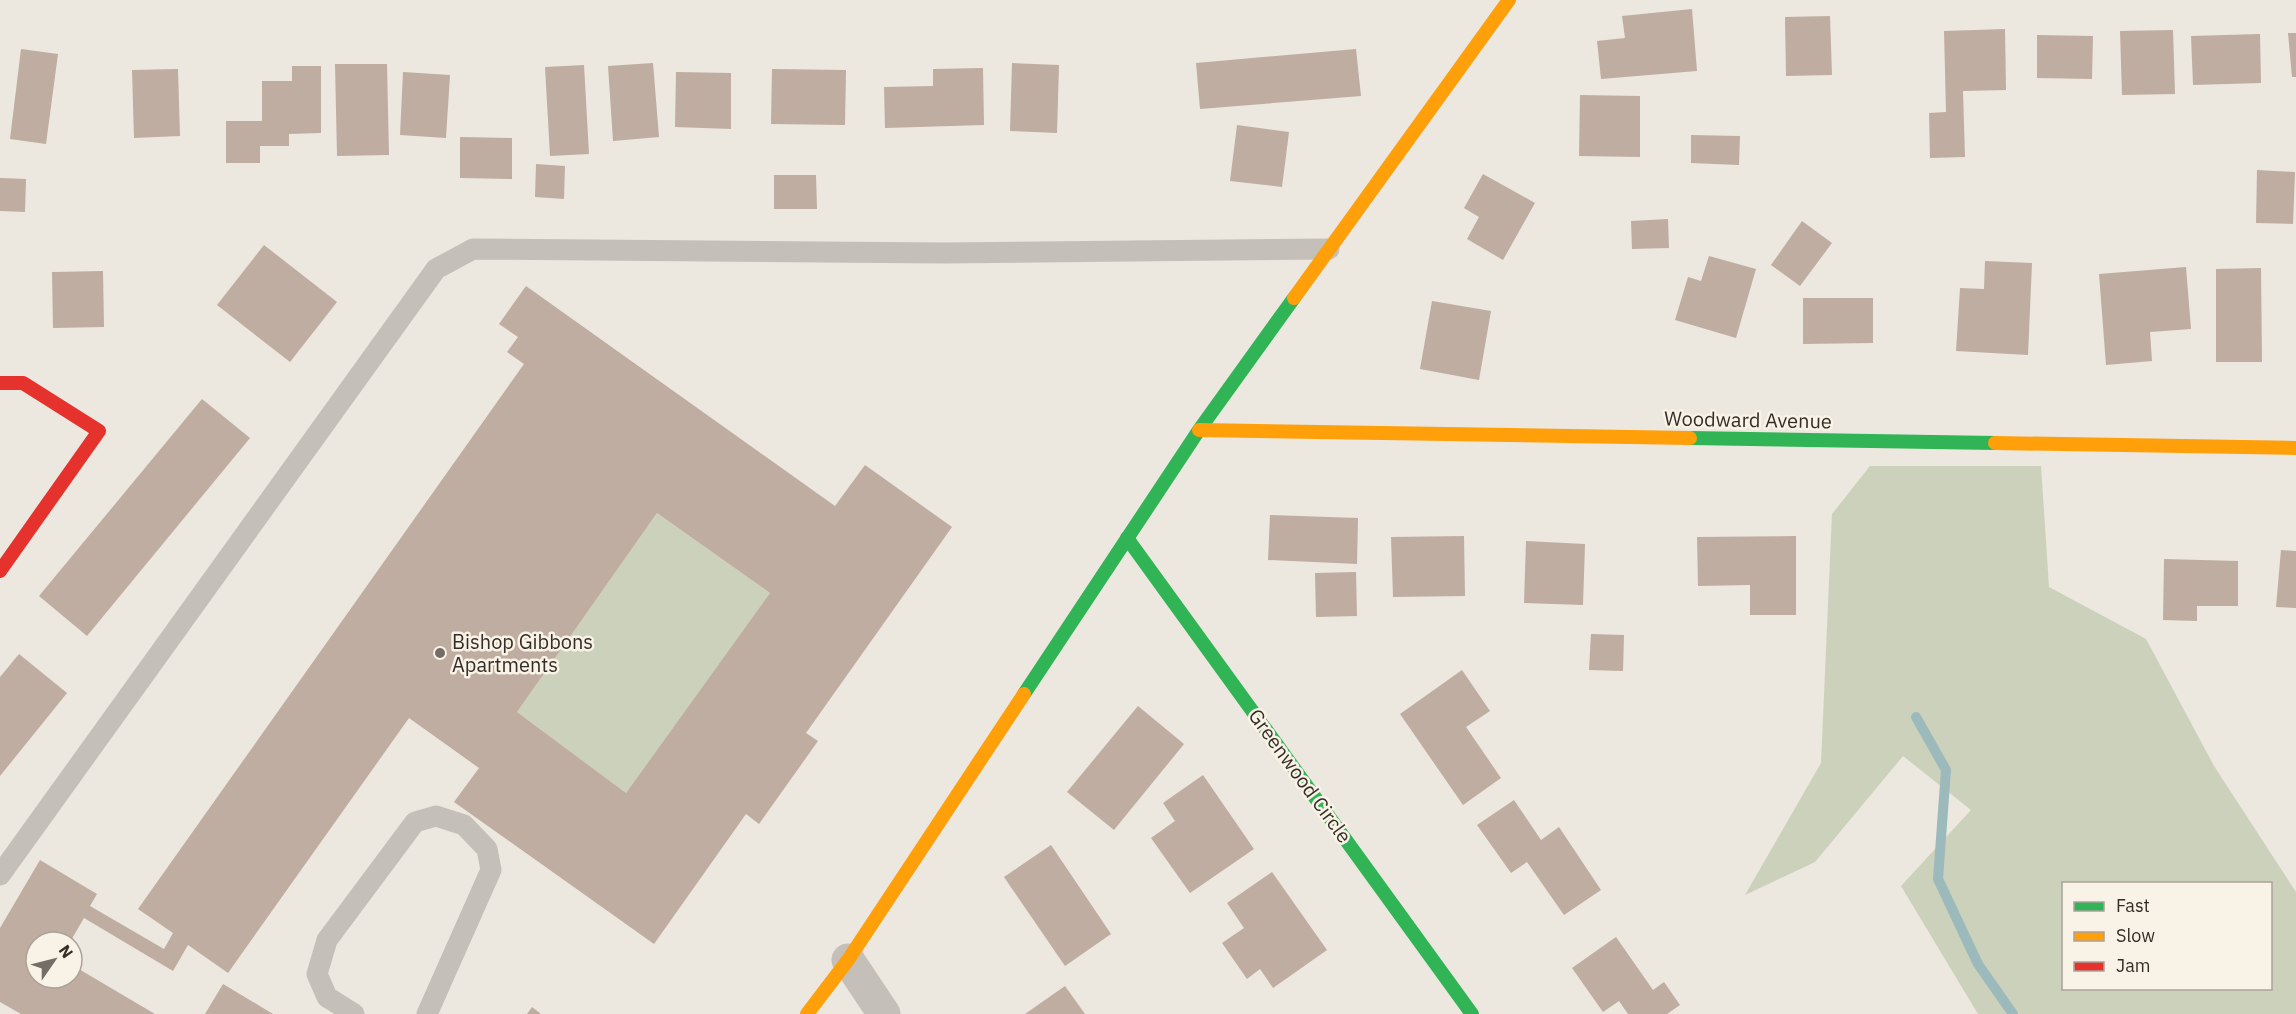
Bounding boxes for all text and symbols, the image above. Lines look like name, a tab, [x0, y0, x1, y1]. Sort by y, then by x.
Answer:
street label: Woodward Avenue	[1664, 405, 1832, 434]
place label: Bishop Gibbons Apartments	[452, 628, 593, 678]
marker: Bishop Gibbons Apartments	[433, 646, 447, 660]
street label: Greenwood Circle	[1243, 703, 1358, 848]
legend	[2062, 882, 2272, 990]
text: Fast	[2116, 894, 2150, 917]
text: Slow	[2116, 924, 2155, 947]
north arrow	[24, 930, 84, 990]
text: N	[55, 941, 78, 962]
text: Jam	[2116, 954, 2151, 977]

